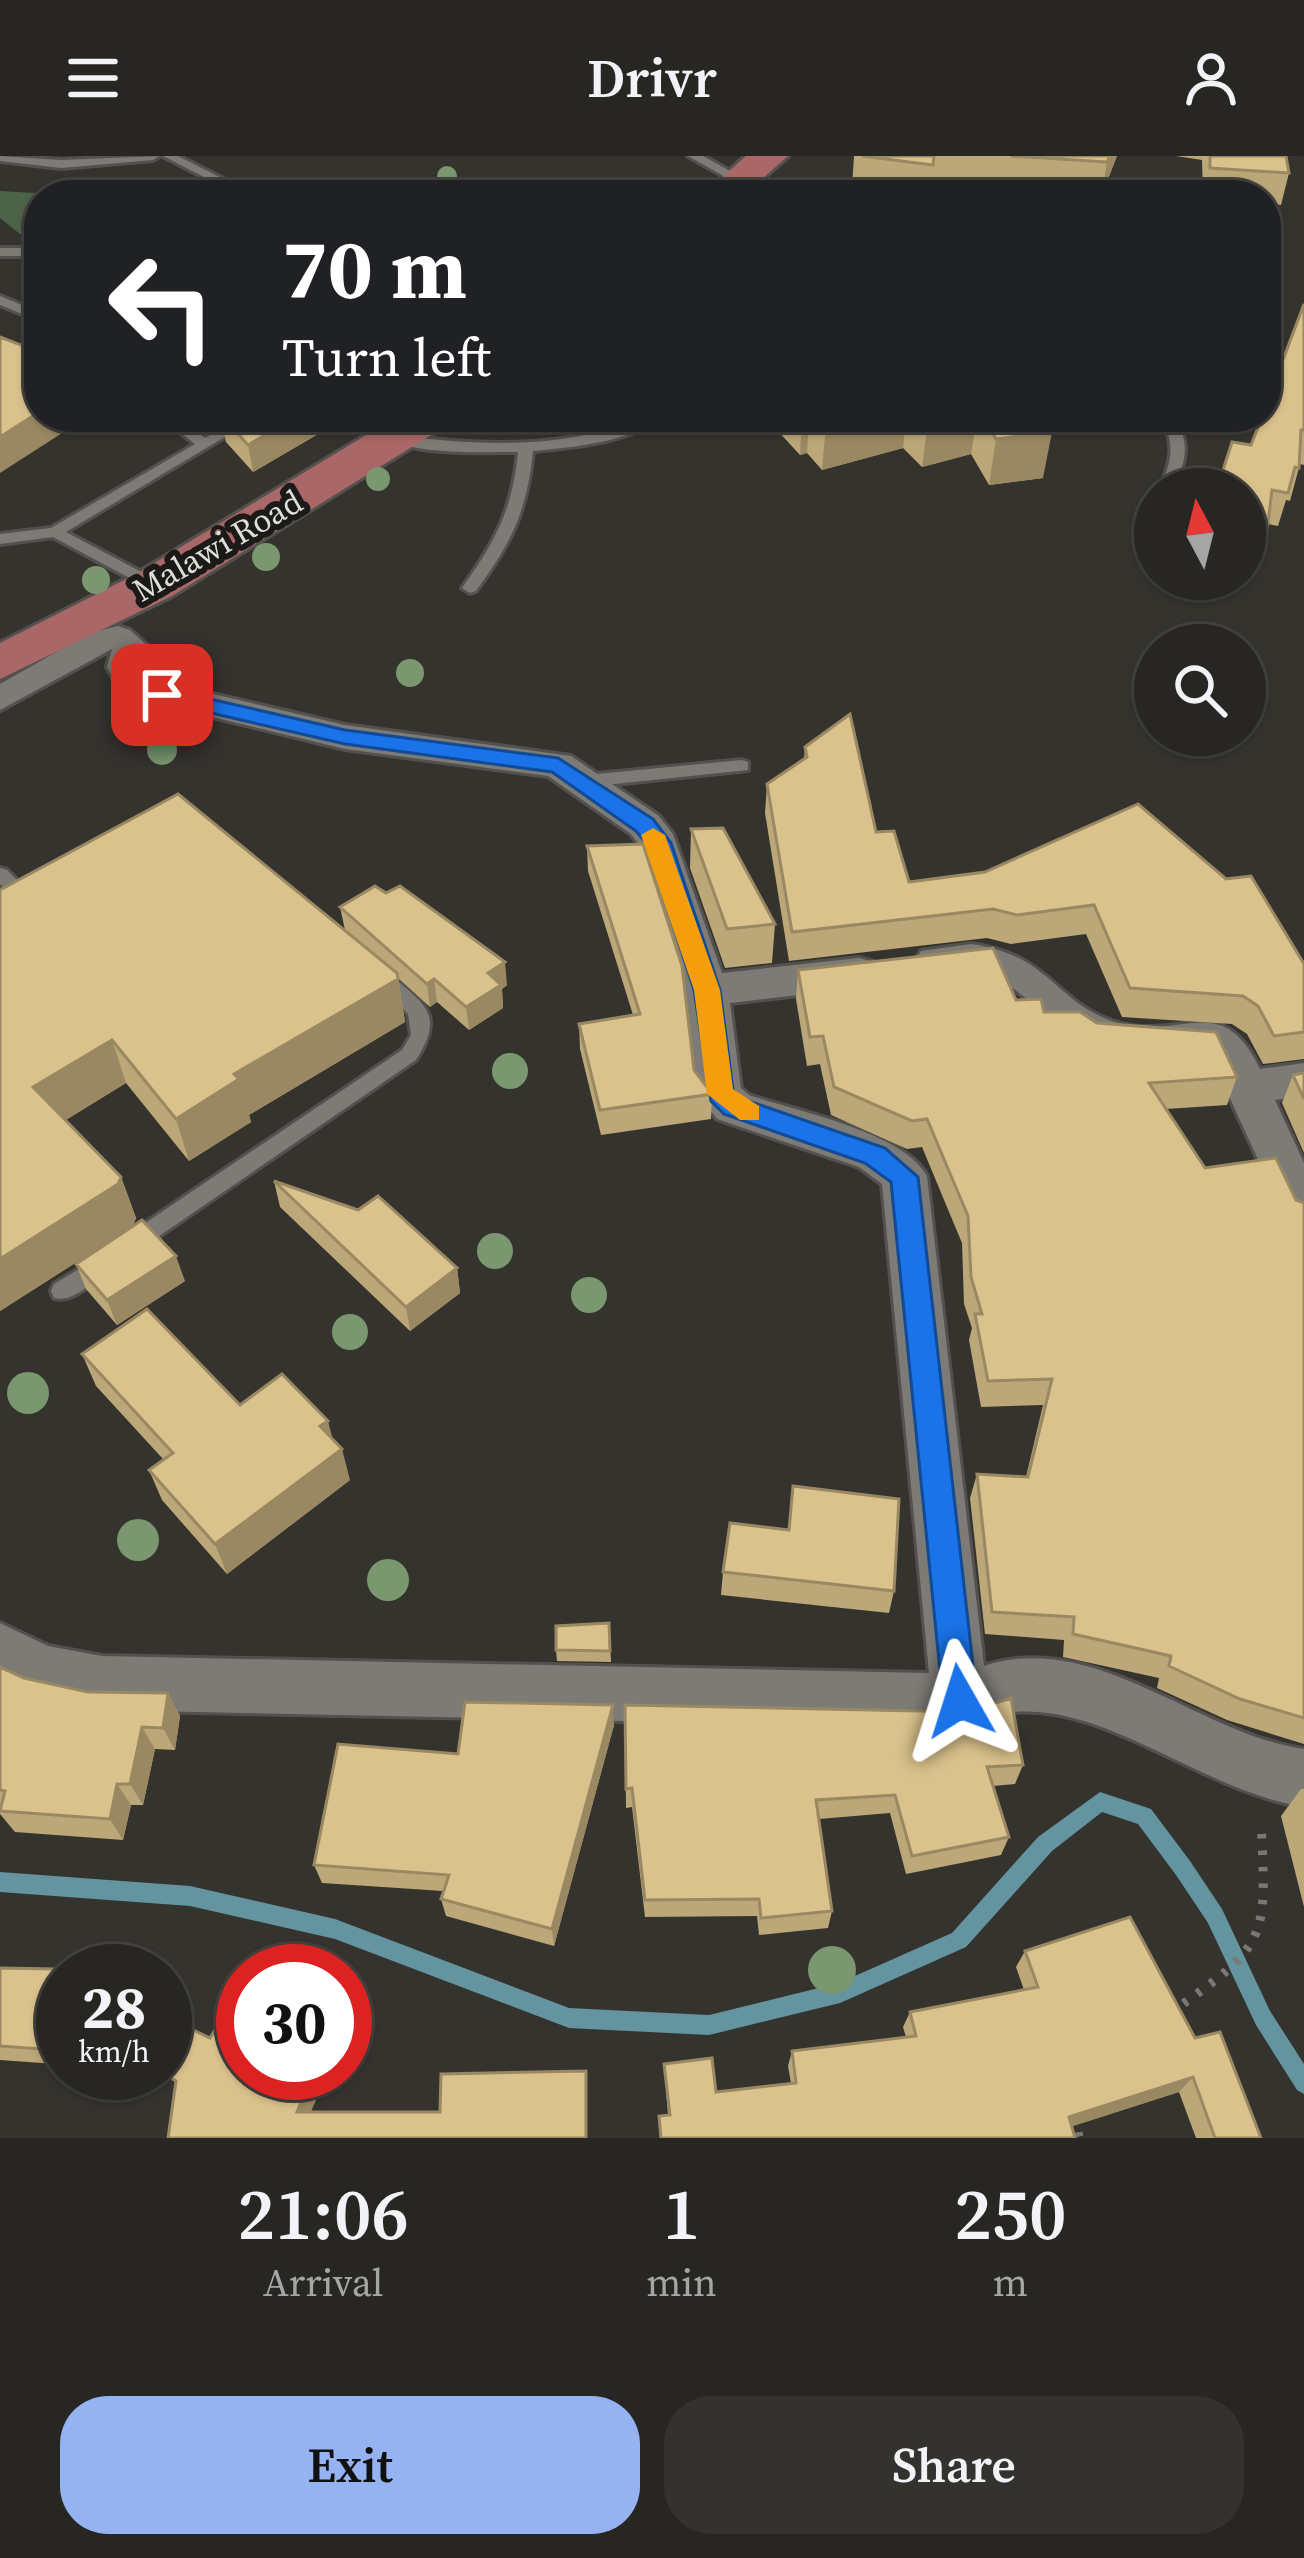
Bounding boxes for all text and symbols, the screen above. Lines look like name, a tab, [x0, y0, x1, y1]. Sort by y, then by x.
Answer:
text: Drivr	[587, 41, 717, 115]
icon: menu	[60, 45, 126, 111]
icon: person	[1178, 45, 1244, 111]
text: 70 m	[282, 211, 467, 326]
icon: left	[84, 228, 240, 384]
text: Turn left	[282, 320, 491, 394]
north arrow	[1134, 468, 1266, 600]
map controls	[1134, 468, 1266, 756]
street label: Malawi Road	[124, 479, 311, 612]
button: search	[1134, 624, 1266, 756]
pin	[111, 644, 213, 746]
icon: arrive	[129, 662, 195, 728]
position arrow	[897, 1638, 1023, 1764]
speed limit sign: 30	[216, 1944, 372, 2100]
text: 28	[81, 1966, 147, 2048]
text: km/h	[78, 2031, 150, 2072]
text: 21:06	[237, 2164, 409, 2263]
text: 1	[663, 2164, 700, 2263]
text: 250	[954, 2164, 1067, 2263]
text: Arrival	[263, 2256, 383, 2309]
text: min	[646, 2256, 717, 2309]
text: m	[993, 2256, 1028, 2309]
button: Exit	[60, 2396, 640, 2534]
button: Share	[664, 2396, 1244, 2534]

